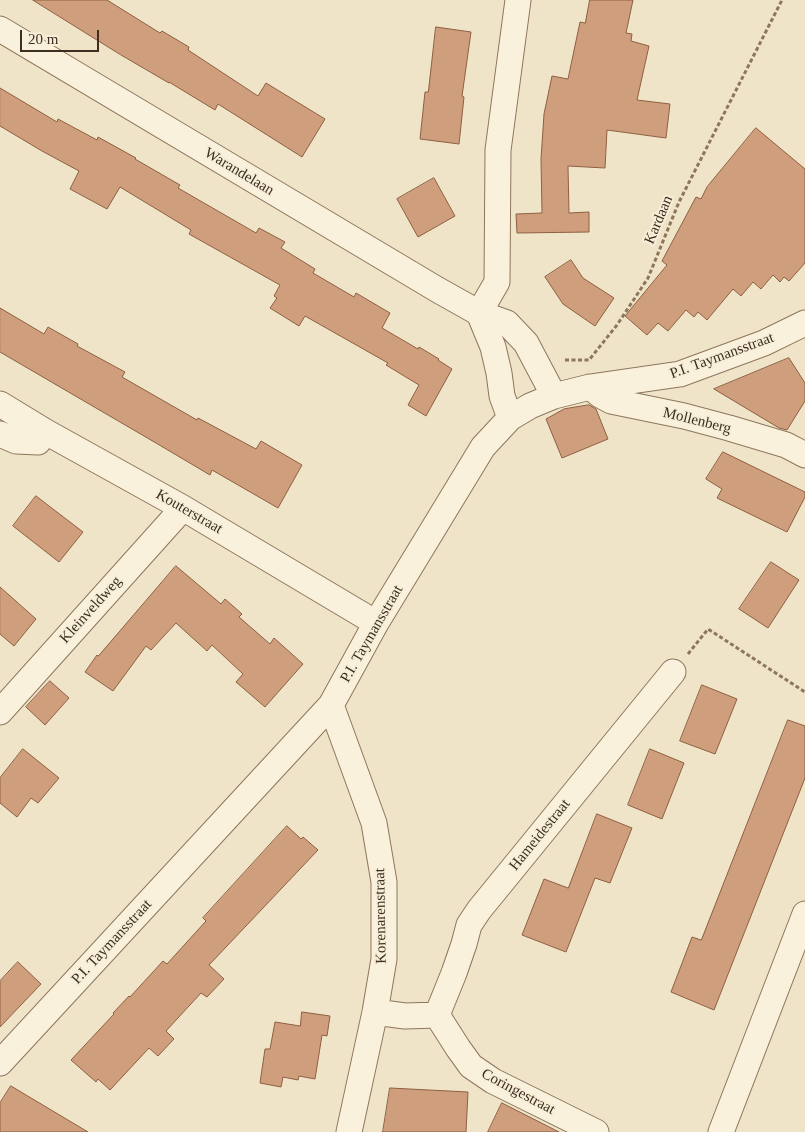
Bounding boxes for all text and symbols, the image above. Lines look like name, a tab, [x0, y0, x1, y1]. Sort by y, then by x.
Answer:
scale bar	[22, 20, 101, 52]
text: 20 m	[28, 31, 58, 47]
street label: Warandelaan	[201, 144, 277, 200]
street label: Kardaan	[641, 193, 677, 247]
street label: P.I. Taymansstraat	[668, 329, 776, 383]
street label: Mollenberg	[661, 404, 733, 438]
street label: Kouterstraat	[152, 486, 226, 538]
street label: Kleinveldweg	[56, 573, 126, 647]
street label: P.I. Taymansstraat	[337, 582, 407, 686]
street label: Hameidestraat	[506, 796, 574, 874]
street label: Korenarenstraat	[371, 868, 391, 964]
street label: P.I. Taymansstraat	[68, 896, 156, 988]
street label: Coringestraat	[478, 1065, 558, 1119]

